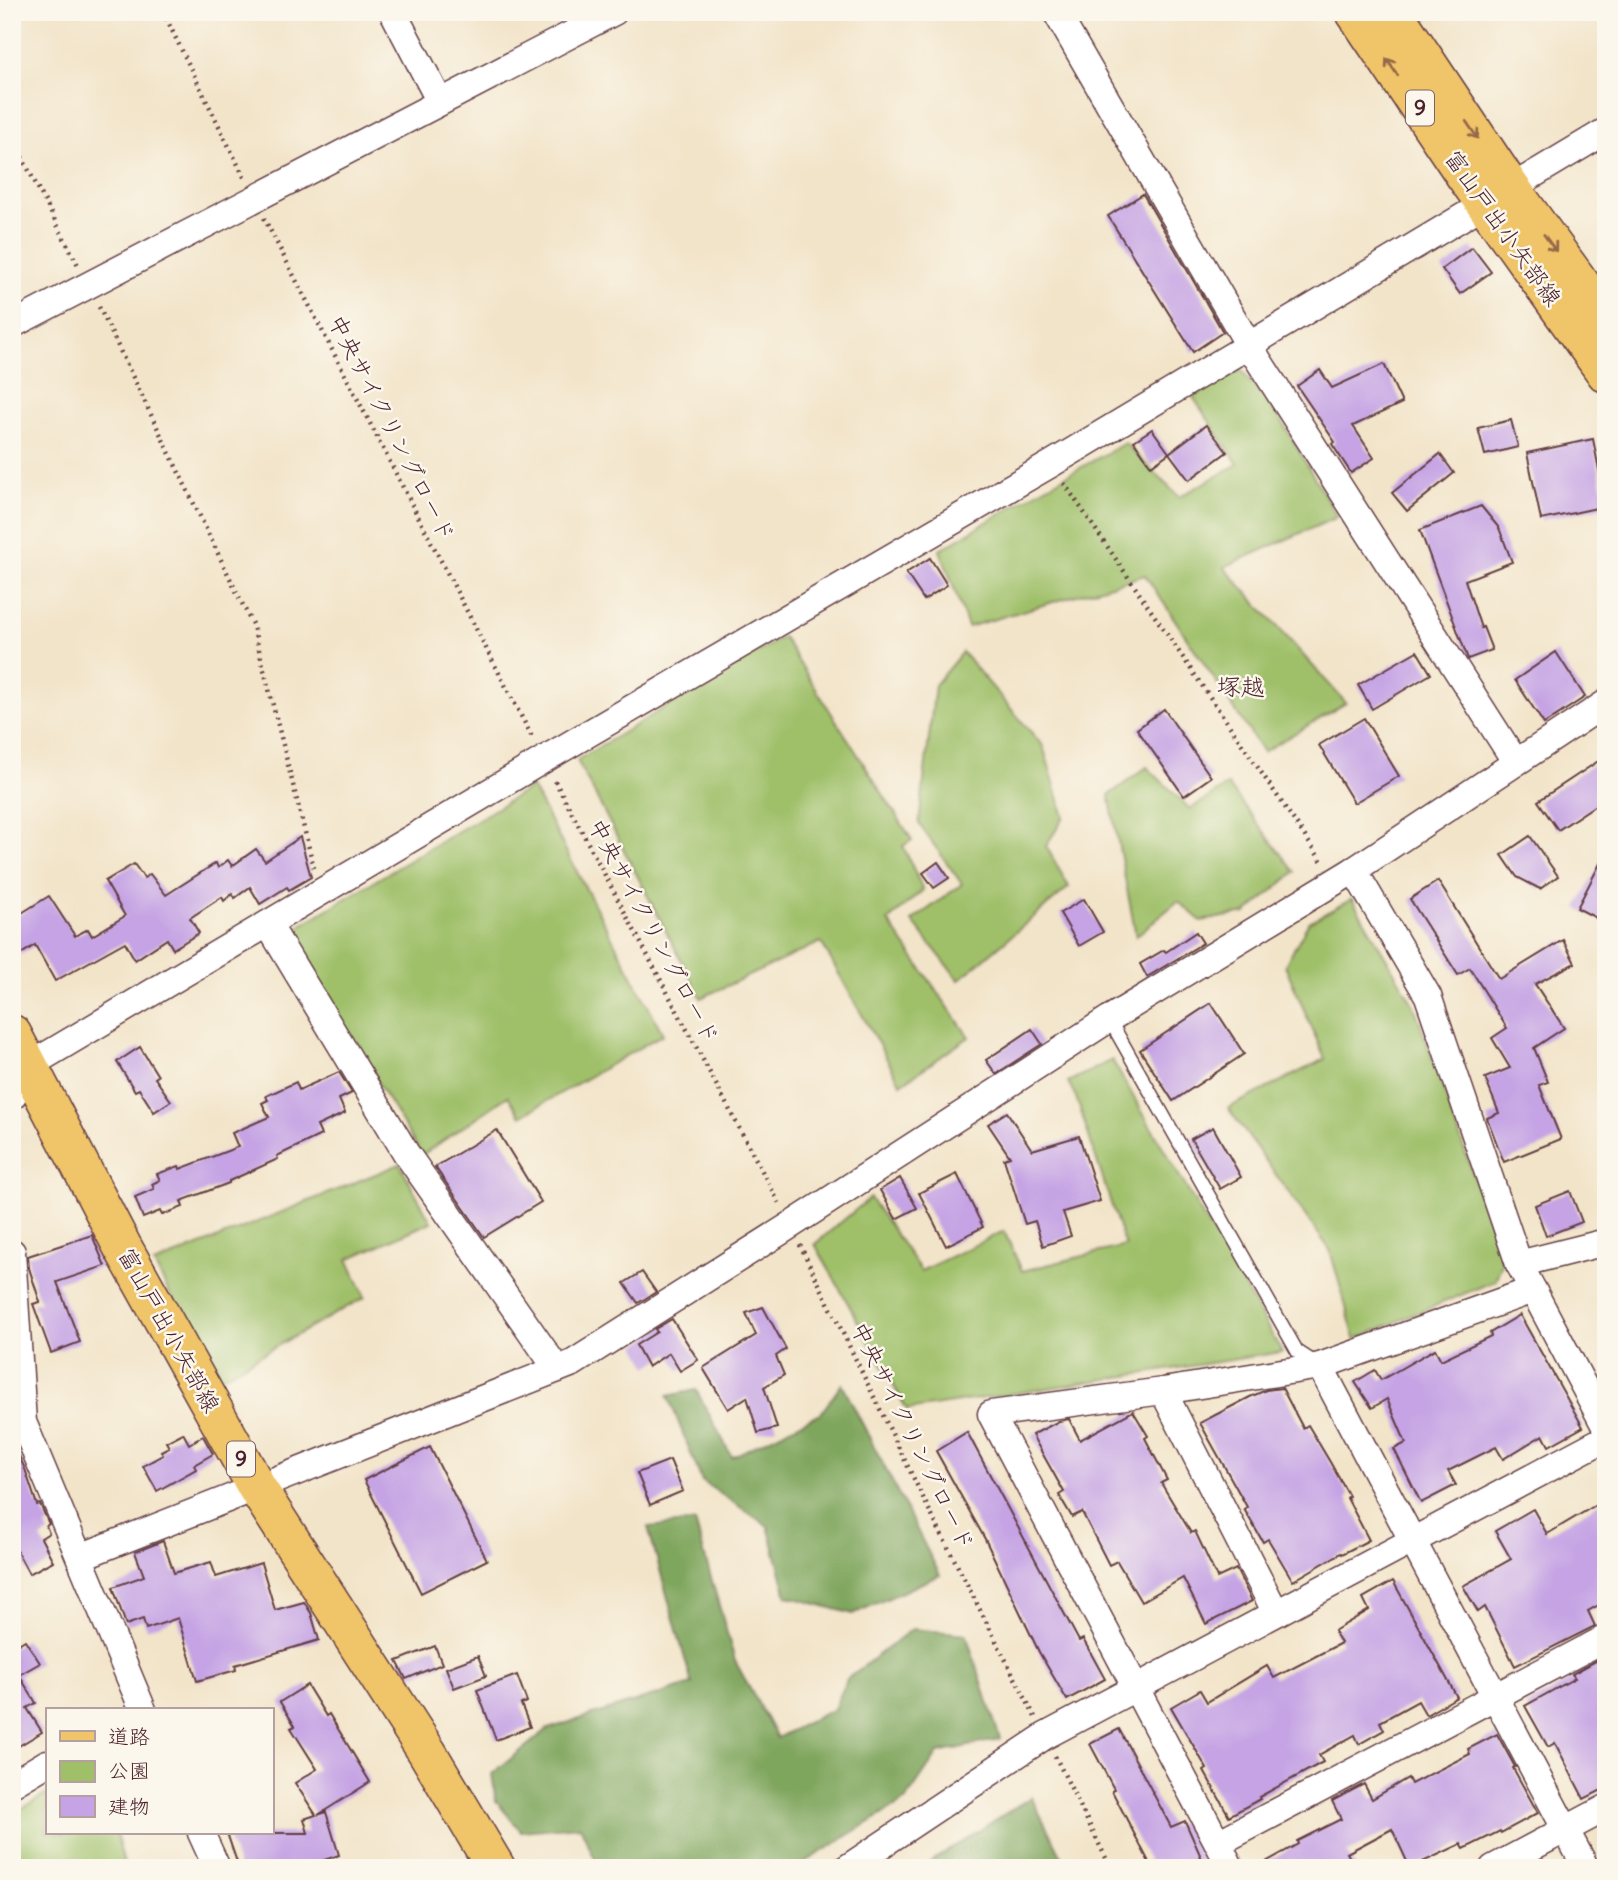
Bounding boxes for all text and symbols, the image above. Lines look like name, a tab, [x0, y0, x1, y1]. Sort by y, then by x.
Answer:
one-way arrow	[1384, 58, 1399, 77]
road number: 9	[1406, 90, 1434, 126]
one-way arrow	[1464, 120, 1479, 139]
street label: 富山戸出小矢部線	[1439, 144, 1568, 311]
one-way arrow	[1543, 233, 1557, 252]
street label: 中央サイクリングロード	[323, 310, 462, 546]
district label: 塚越	[1217, 671, 1265, 701]
street label: 中央サイクリングロード	[583, 813, 726, 1048]
street label: 富山戸出小矢部線	[112, 1242, 227, 1417]
street label: 中央サイクリングロード	[845, 1317, 981, 1555]
road number: 9	[227, 1442, 255, 1476]
legend	[46, 1708, 273, 1834]
text: 道路	[108, 1723, 150, 1750]
text: 公園	[108, 1757, 150, 1784]
text: 建物	[108, 1793, 150, 1820]

